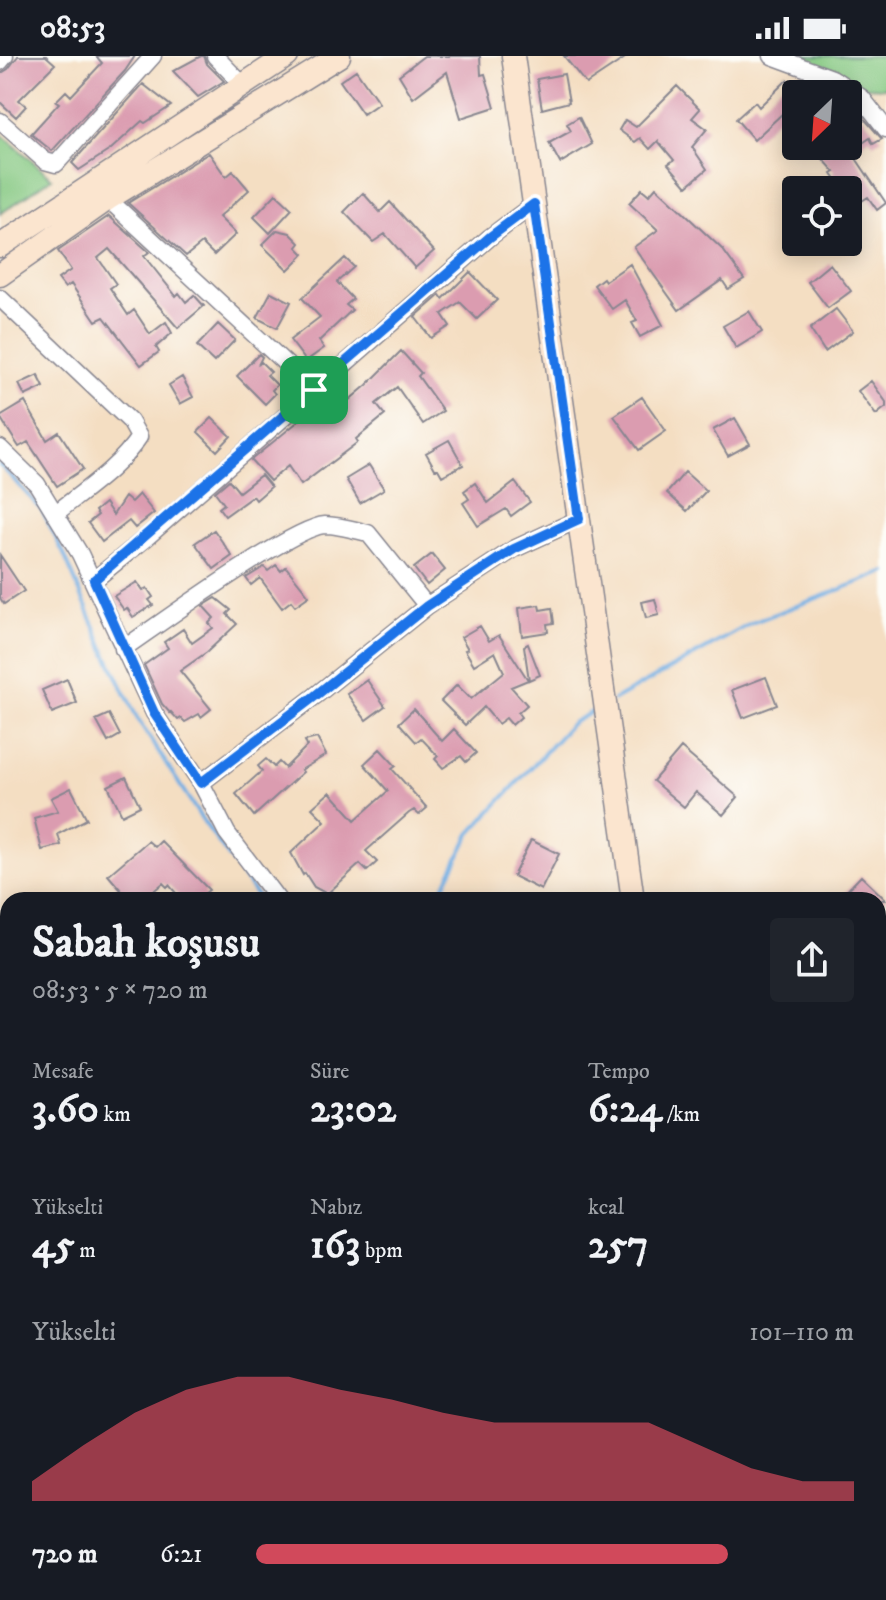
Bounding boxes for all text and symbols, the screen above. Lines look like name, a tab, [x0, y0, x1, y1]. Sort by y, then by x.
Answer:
text: 08:53	[40, 10, 105, 47]
north arrow	[782, 80, 862, 160]
map controls	[782, 80, 862, 256]
button: locate	[782, 176, 862, 256]
pin	[280, 356, 348, 424]
icon: arrive	[292, 368, 336, 412]
text: Sabah koşusu	[32, 916, 260, 971]
button: share	[770, 918, 854, 1002]
text: 08:53 · 5 × 720 m	[32, 974, 208, 1007]
text: Mesafe	[32, 1058, 94, 1085]
text: Süre	[310, 1058, 349, 1085]
text: Tempo	[588, 1058, 650, 1085]
text: 3.60	[32, 1085, 99, 1135]
text: 23:02	[310, 1085, 396, 1135]
text: 6:24	[588, 1085, 662, 1135]
text: km	[99, 1101, 131, 1128]
text: /km	[662, 1101, 700, 1128]
text: Yükselti	[32, 1194, 103, 1221]
text: Nabız	[310, 1194, 362, 1221]
text: kcal	[588, 1194, 624, 1221]
text: 45	[32, 1221, 75, 1271]
text: 163	[310, 1221, 360, 1271]
text: 257	[588, 1221, 648, 1271]
text: m	[75, 1237, 96, 1264]
text: bpm	[360, 1237, 403, 1264]
text: Yükselti	[32, 1316, 116, 1349]
text: 101–110 m	[749, 1316, 854, 1349]
text: 720 m	[32, 1538, 98, 1571]
text: 6:21	[160, 1538, 203, 1571]

